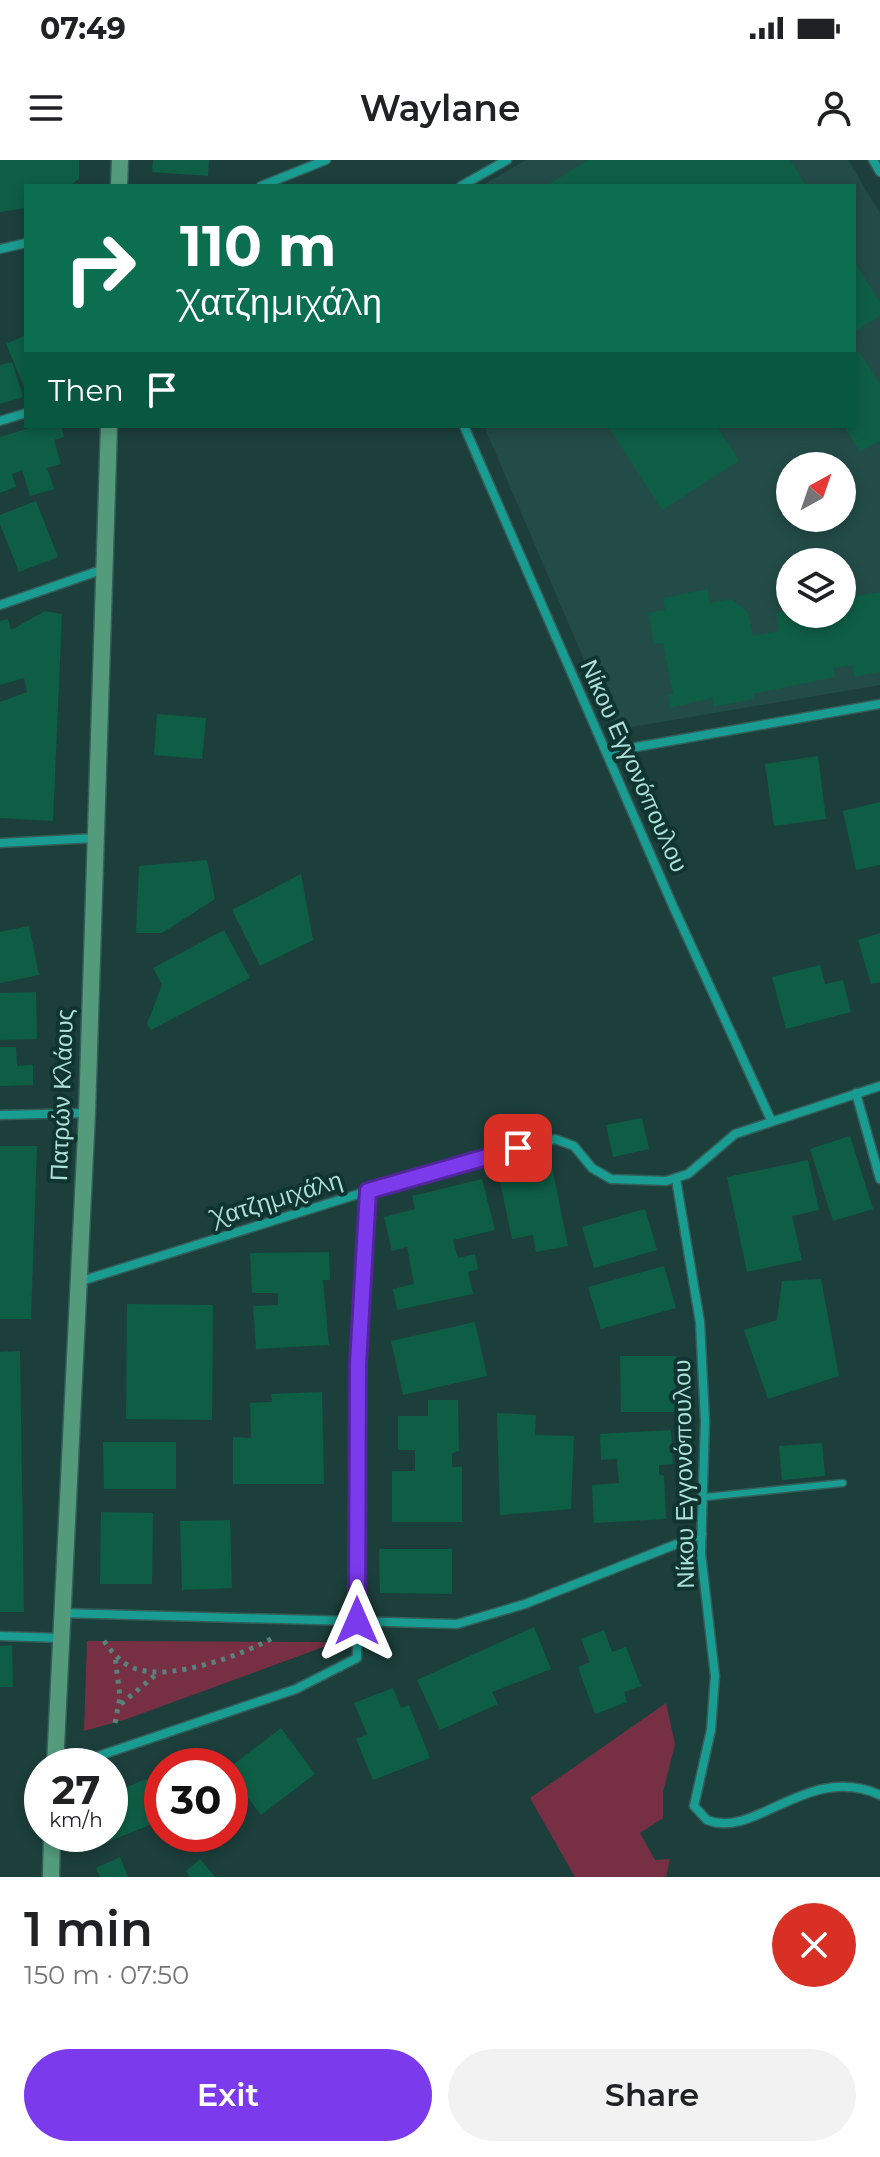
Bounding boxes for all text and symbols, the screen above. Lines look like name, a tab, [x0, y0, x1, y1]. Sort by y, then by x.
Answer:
text: 07:49	[40, 10, 126, 47]
icon: menu	[24, 86, 68, 130]
text: Waylane	[360, 86, 520, 130]
icon: person	[812, 86, 856, 130]
text: 110 m	[180, 212, 337, 280]
icon: right	[48, 216, 152, 320]
text: Χατζημιχάλη	[180, 280, 382, 324]
icon: arrive	[140, 368, 184, 412]
text: Then	[48, 372, 124, 409]
north arrow	[776, 452, 856, 532]
map controls	[776, 452, 856, 628]
button: layers	[776, 548, 856, 628]
street label: Νίκου Εγγονόπουλου	[575, 655, 694, 876]
street label: Πατρών Κλάους	[44, 1008, 79, 1182]
pin	[484, 1114, 552, 1182]
icon: arrive	[496, 1126, 540, 1170]
street label: Χατζημιχάλη	[205, 1165, 345, 1233]
street label: Νίκου Εγγονόπουλου	[667, 1359, 700, 1589]
position arrow	[315, 1579, 399, 1663]
speed limit sign: 30	[144, 1748, 248, 1852]
text: 27	[52, 1765, 100, 1814]
text: km/h	[49, 1808, 103, 1832]
text: 1 min	[24, 1900, 153, 1958]
button: close	[772, 1903, 856, 1987]
text: 150 m · 07:50	[24, 1959, 189, 1991]
button: Exit	[24, 2049, 432, 2141]
button: Share	[448, 2049, 856, 2141]

